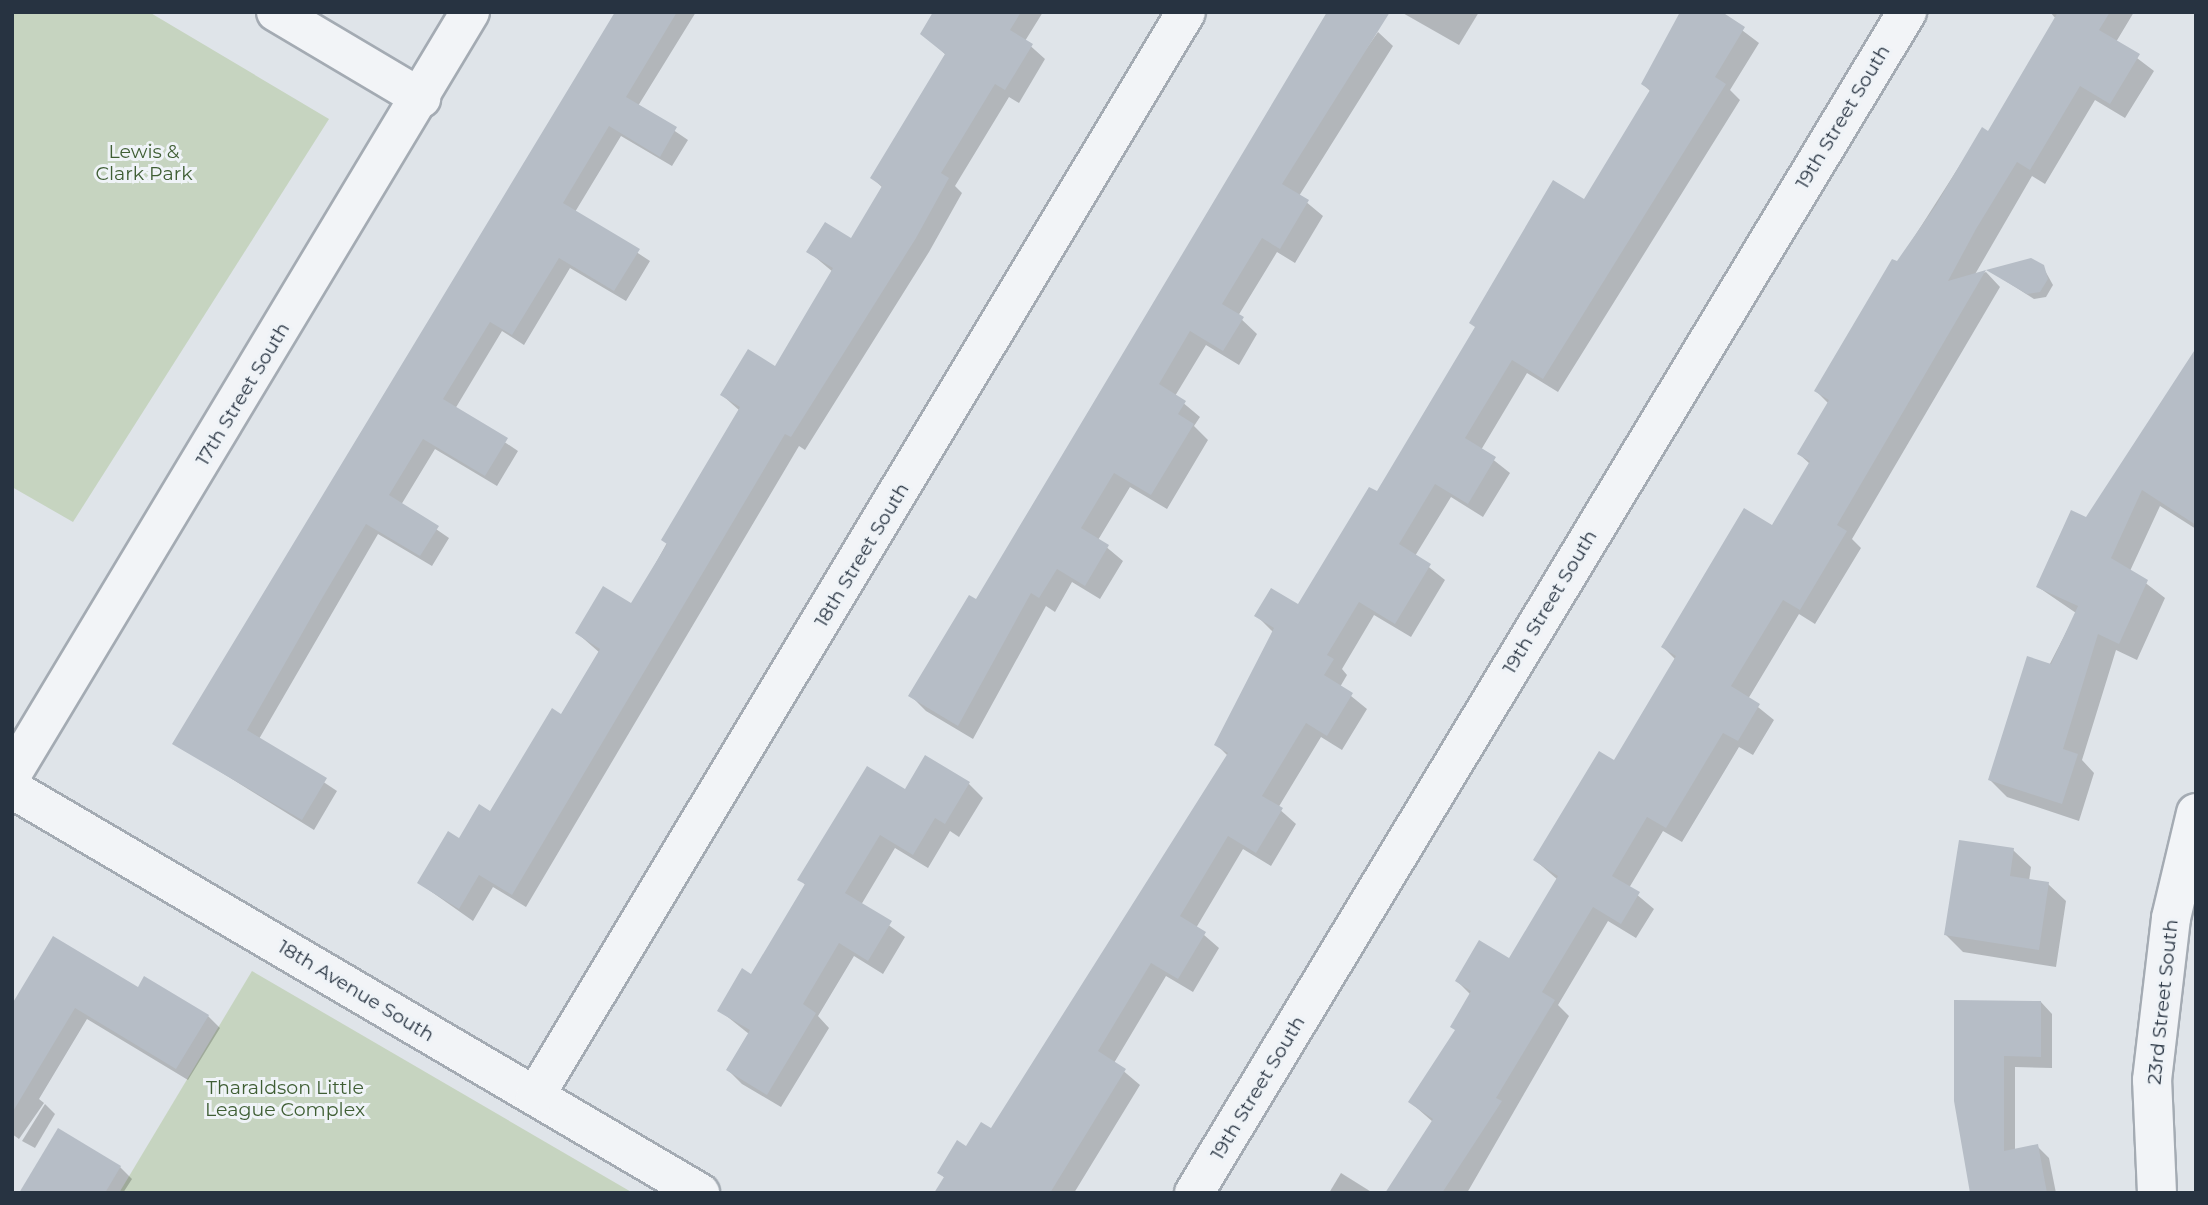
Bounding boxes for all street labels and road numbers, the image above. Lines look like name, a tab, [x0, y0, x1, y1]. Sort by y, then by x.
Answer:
street label: 19th Street South	[1791, 41, 1895, 193]
street label: 17th Street South	[191, 318, 295, 470]
street label: 18th Street South	[810, 479, 914, 631]
street label: 19th Street South	[1498, 526, 1602, 678]
street label: 23rd Street South	[2143, 918, 2183, 1086]
street label: 18th Avenue South	[274, 935, 438, 1047]
street label: 19th Street South	[1206, 1012, 1310, 1164]

